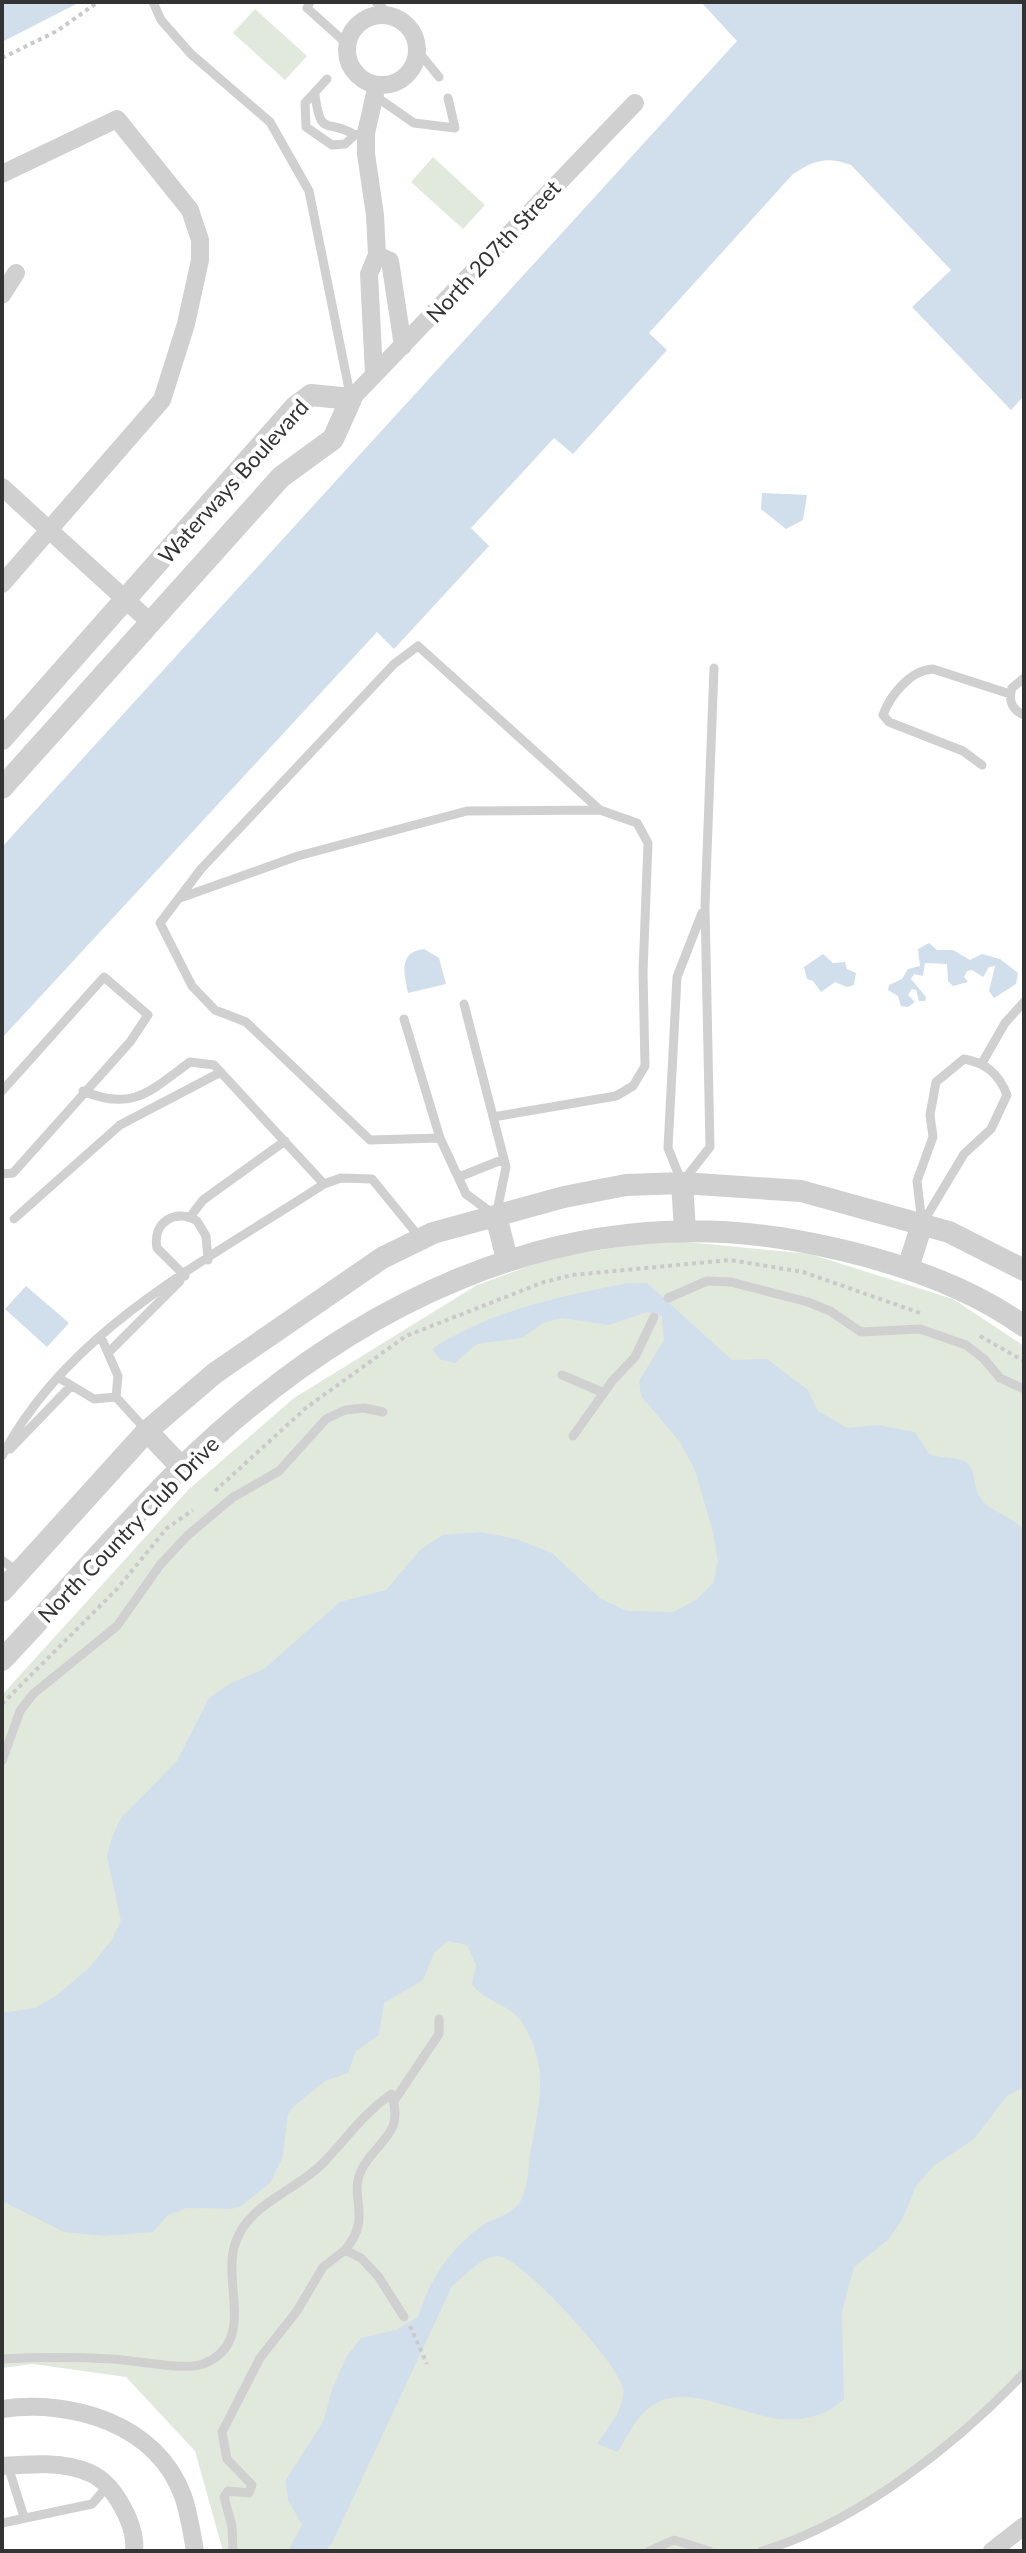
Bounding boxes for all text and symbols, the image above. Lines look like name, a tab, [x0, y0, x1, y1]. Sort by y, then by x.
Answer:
street label: North 207th Street	[420, 174, 566, 328]
street label: Waterways Boulevard	[152, 393, 314, 569]
street label: North Country Club Drive	[32, 1430, 224, 1628]

